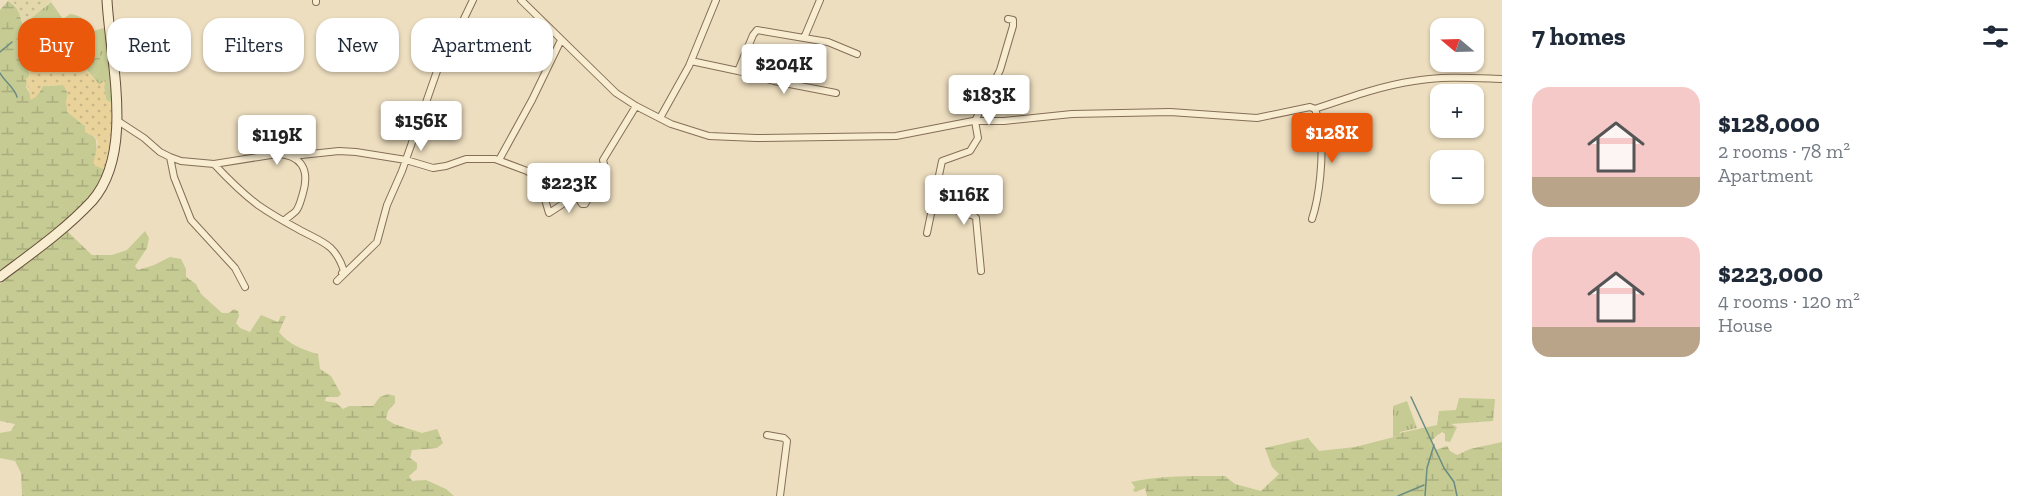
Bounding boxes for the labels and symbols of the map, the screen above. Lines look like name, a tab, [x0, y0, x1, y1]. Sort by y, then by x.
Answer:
north arrow	[1430, 18, 1484, 72]
pin: $204K	[742, 44, 826, 95]
pin: $183K	[947, 75, 1031, 126]
pin: $156K	[379, 101, 463, 152]
pin: $128K	[1290, 113, 1374, 164]
pin: $119K	[235, 115, 319, 166]
pin: $223K	[527, 163, 611, 214]
pin: $116K	[922, 175, 1006, 226]

